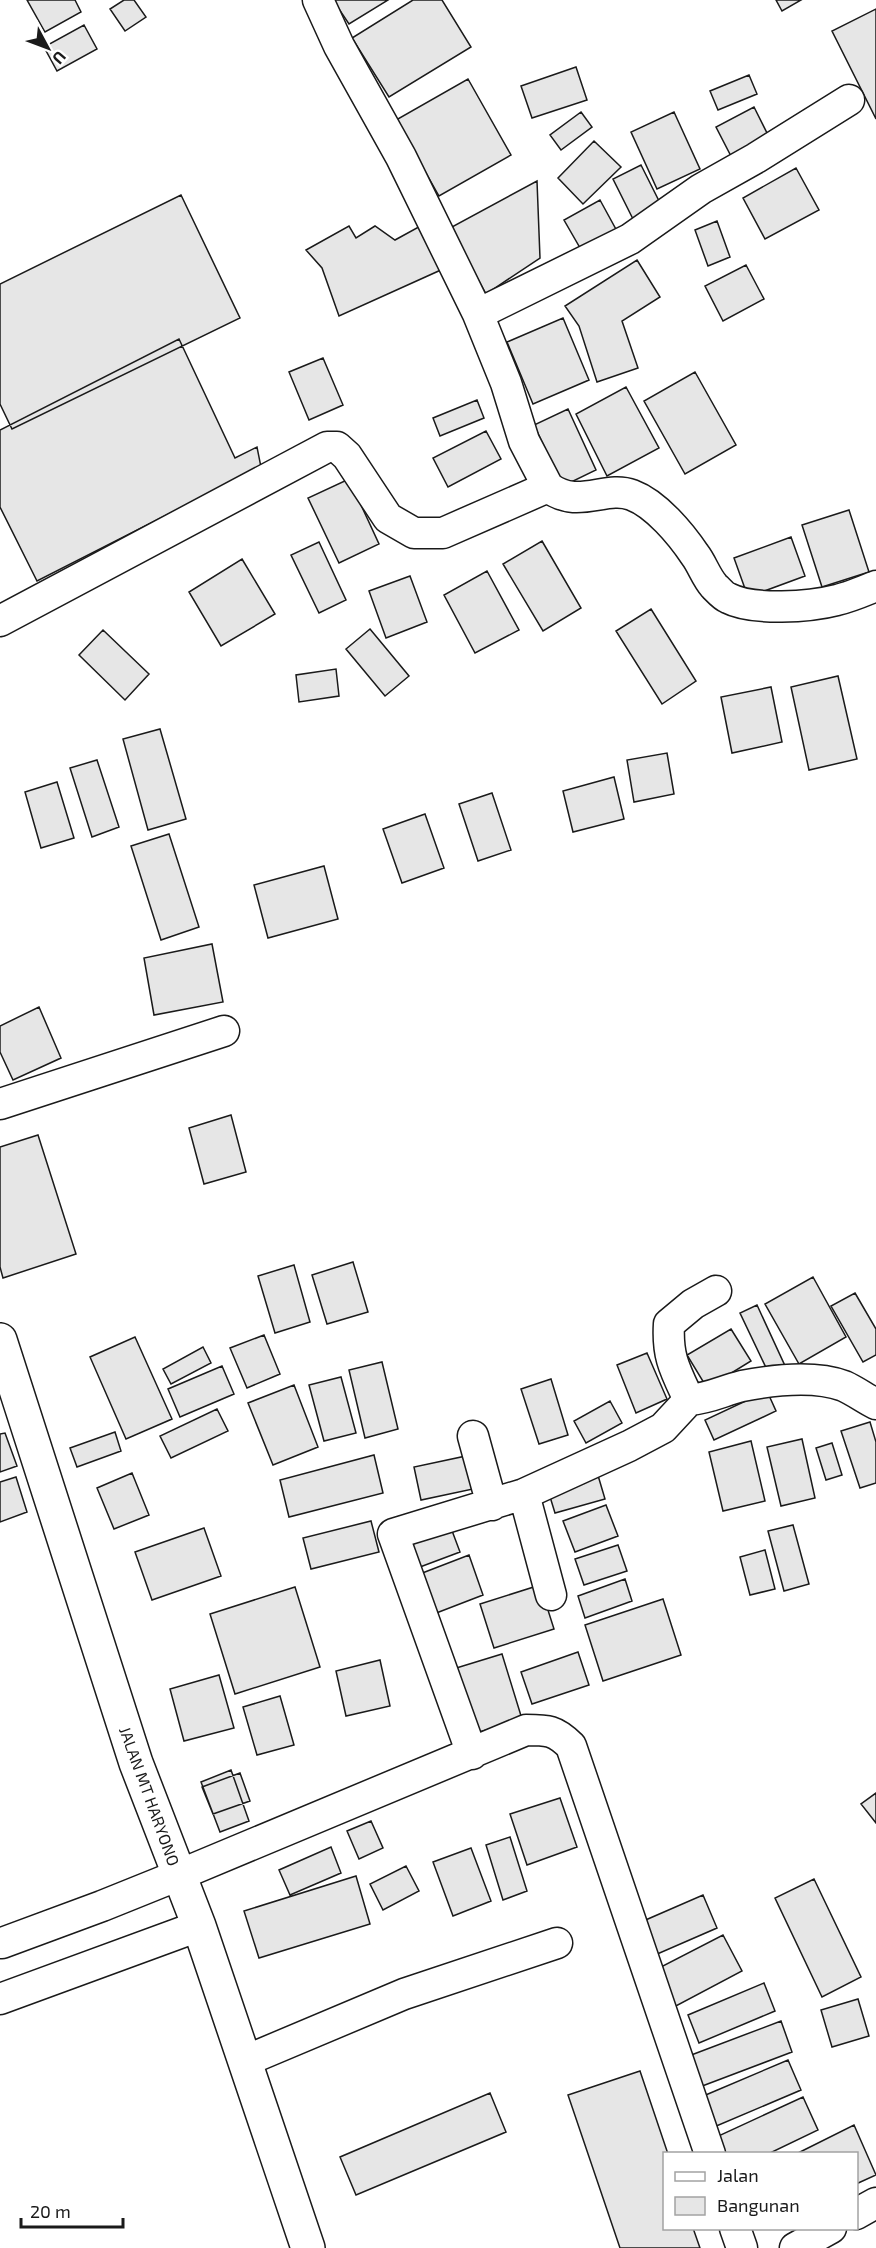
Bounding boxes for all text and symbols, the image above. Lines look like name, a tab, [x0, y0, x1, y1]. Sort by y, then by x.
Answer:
north arrow	[18, 18, 78, 78]
text: U	[49, 48, 70, 69]
street label: JALAN MT HARYONO	[116, 1724, 184, 1868]
legend	[663, 2152, 858, 2230]
text: Jalan	[717, 2164, 759, 2186]
scale bar	[21, 2191, 123, 2229]
text: Bangunan	[717, 2194, 800, 2216]
text: 20 m	[30, 2200, 71, 2222]

